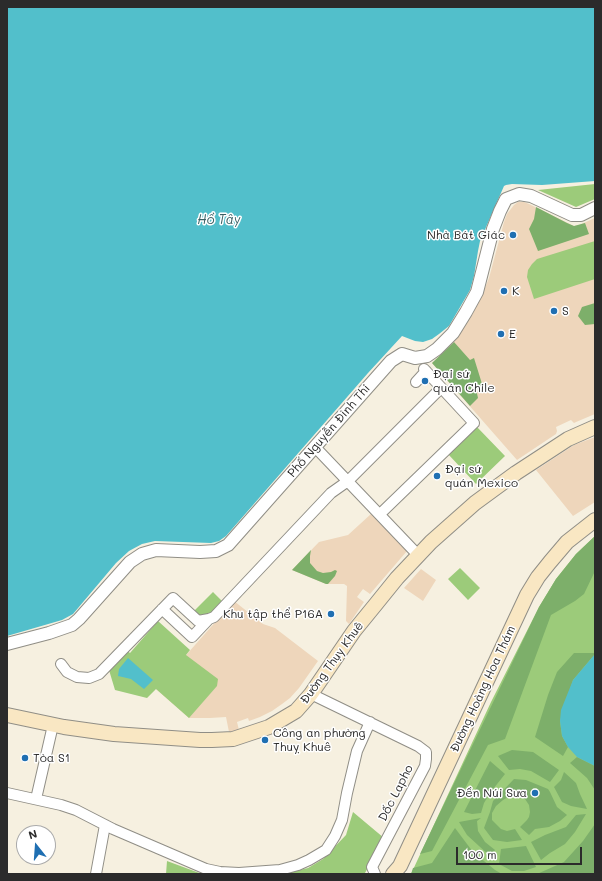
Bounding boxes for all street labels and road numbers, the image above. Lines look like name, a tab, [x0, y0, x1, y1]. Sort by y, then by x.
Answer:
street label: Phố Nguyễn Đình Thi	[285, 382, 373, 480]
street label: Đường Thụy Khuê	[297, 619, 367, 707]
street label: Đường Hoàng Hoa Thám	[447, 623, 519, 755]
street label: Dốc Lapho	[376, 762, 416, 824]

